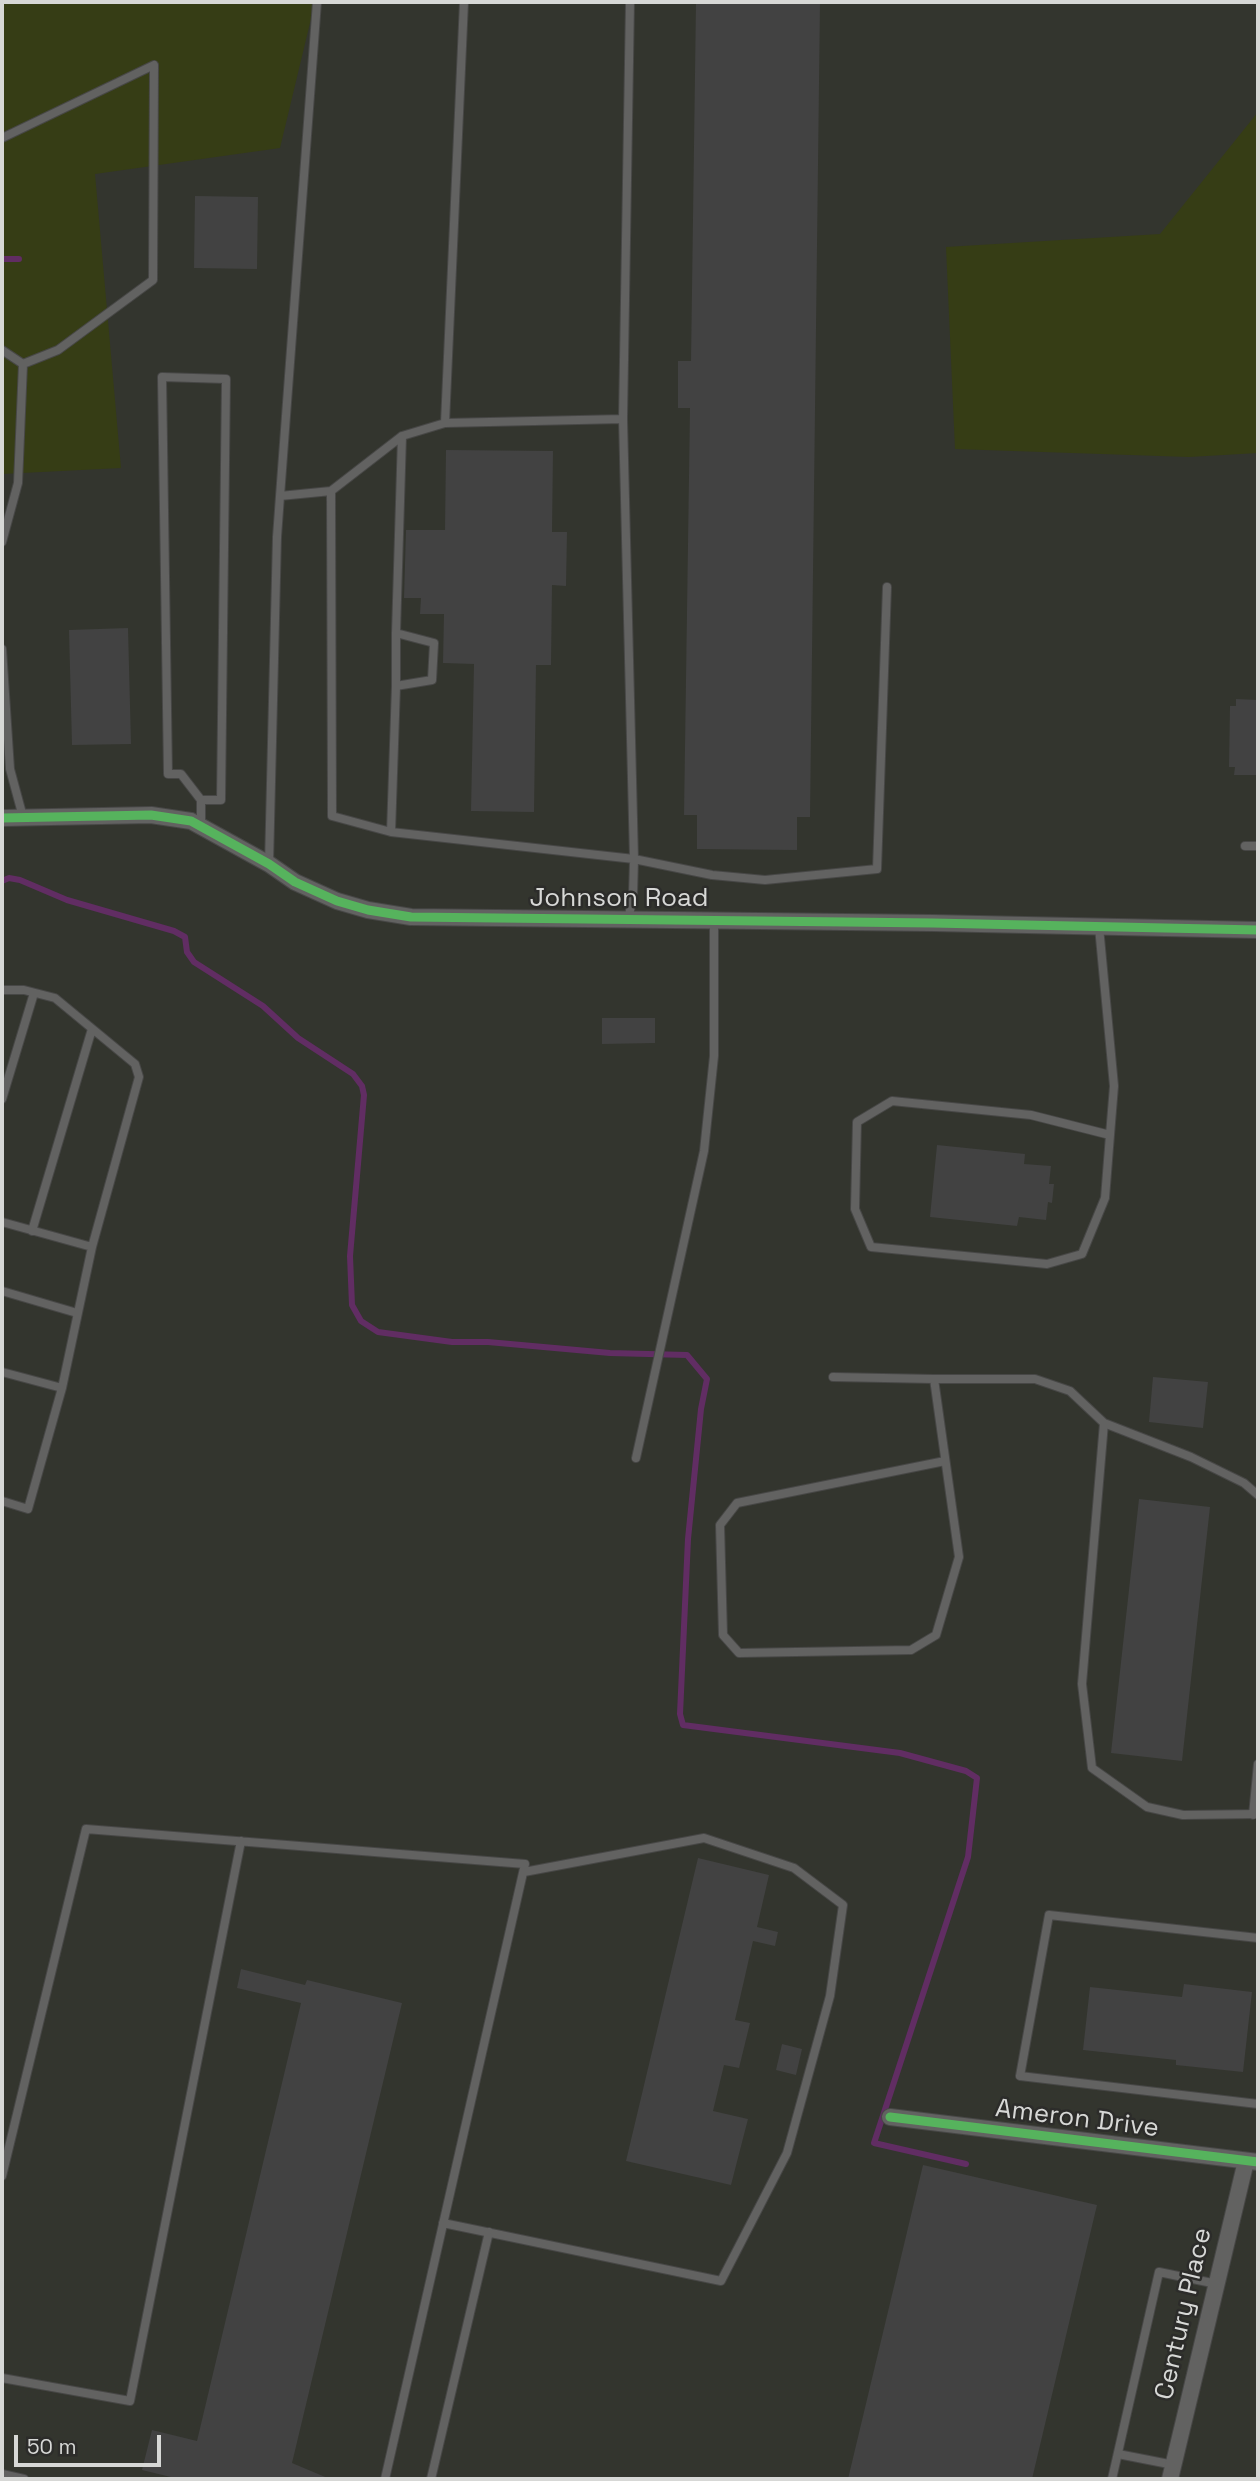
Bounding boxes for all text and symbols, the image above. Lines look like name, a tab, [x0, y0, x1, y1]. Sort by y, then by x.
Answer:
street label: Johnson Road	[530, 883, 708, 915]
street label: Ameron Drive	[993, 2093, 1161, 2145]
street label: Century Place	[1149, 2225, 1219, 2403]
scale bar	[18, 2422, 164, 2466]
text: 50 m	[27, 2433, 77, 2460]

